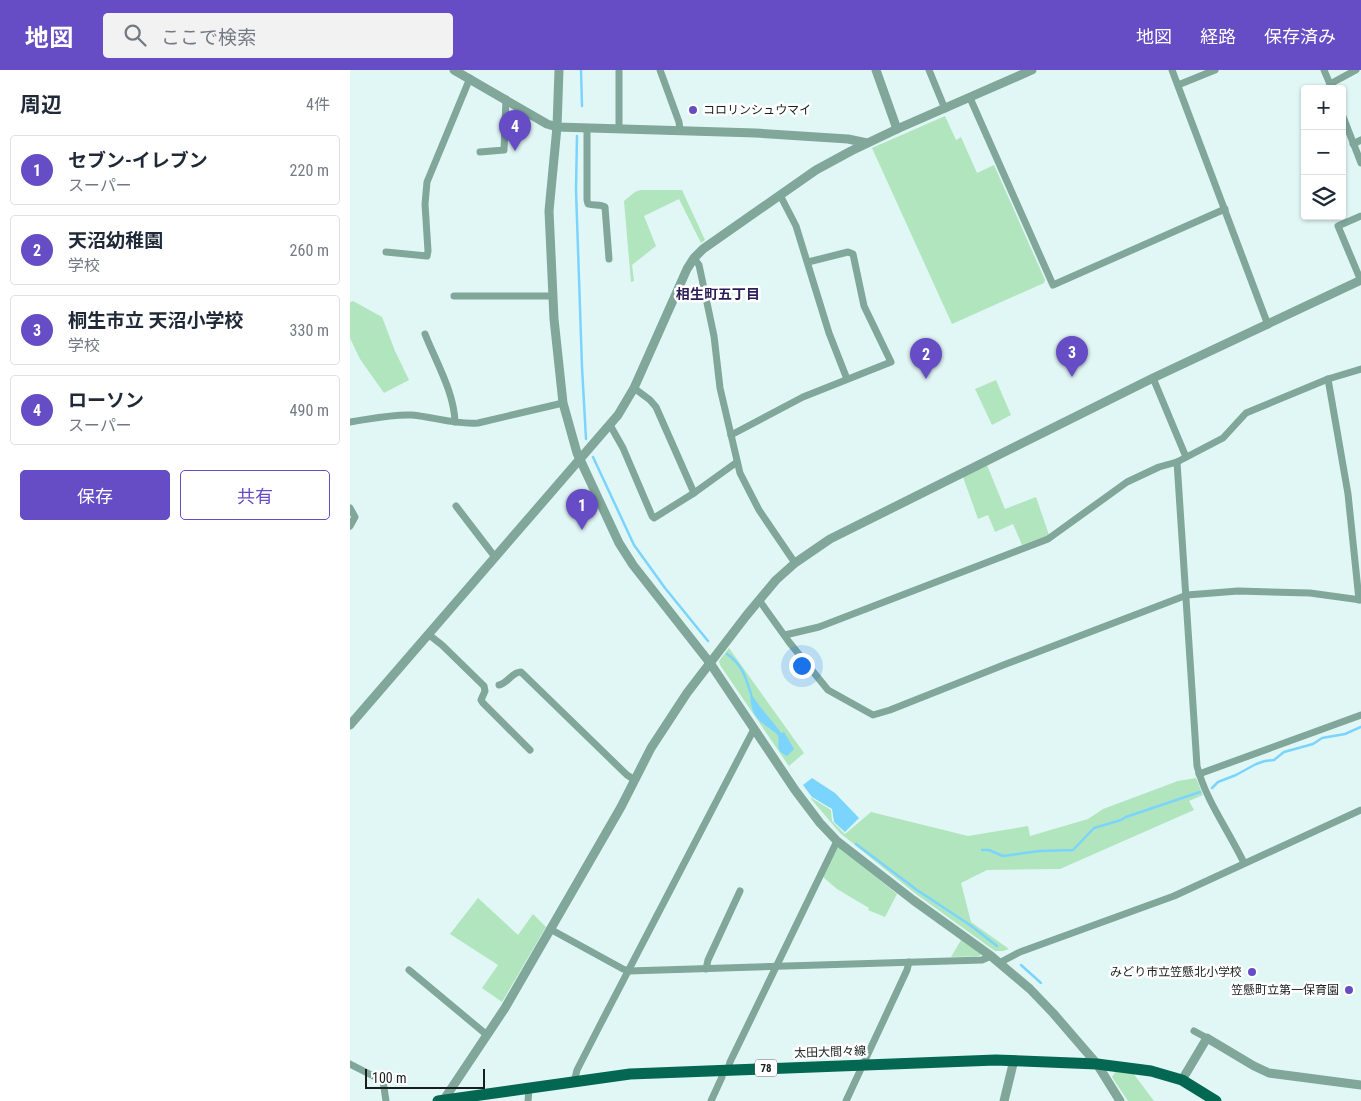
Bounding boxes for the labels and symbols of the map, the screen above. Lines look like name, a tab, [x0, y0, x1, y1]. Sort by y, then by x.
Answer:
place label: コロリンシュウマイ	[703, 103, 811, 117]
marker: コロリンシュウマイ	[687, 104, 699, 116]
pin: 4	[499, 110, 531, 151]
district label: 相生町五丁目	[676, 286, 760, 302]
pin: 3	[1056, 336, 1088, 377]
pin: 2	[910, 338, 942, 379]
pin: 1	[566, 489, 598, 530]
your location	[789, 653, 815, 679]
place label: みどり市立笠懸北小学校	[1110, 965, 1242, 979]
marker: みどり市立笠懸北小学校	[1246, 966, 1258, 978]
place label: 笠懸町立第一保育園	[1231, 983, 1339, 997]
marker: 笠懸町立第一保育園	[1343, 984, 1355, 996]
street label: 太田大間々線	[794, 1044, 866, 1060]
road number: 78	[755, 1060, 777, 1076]
scale bar	[365, 1066, 485, 1089]

